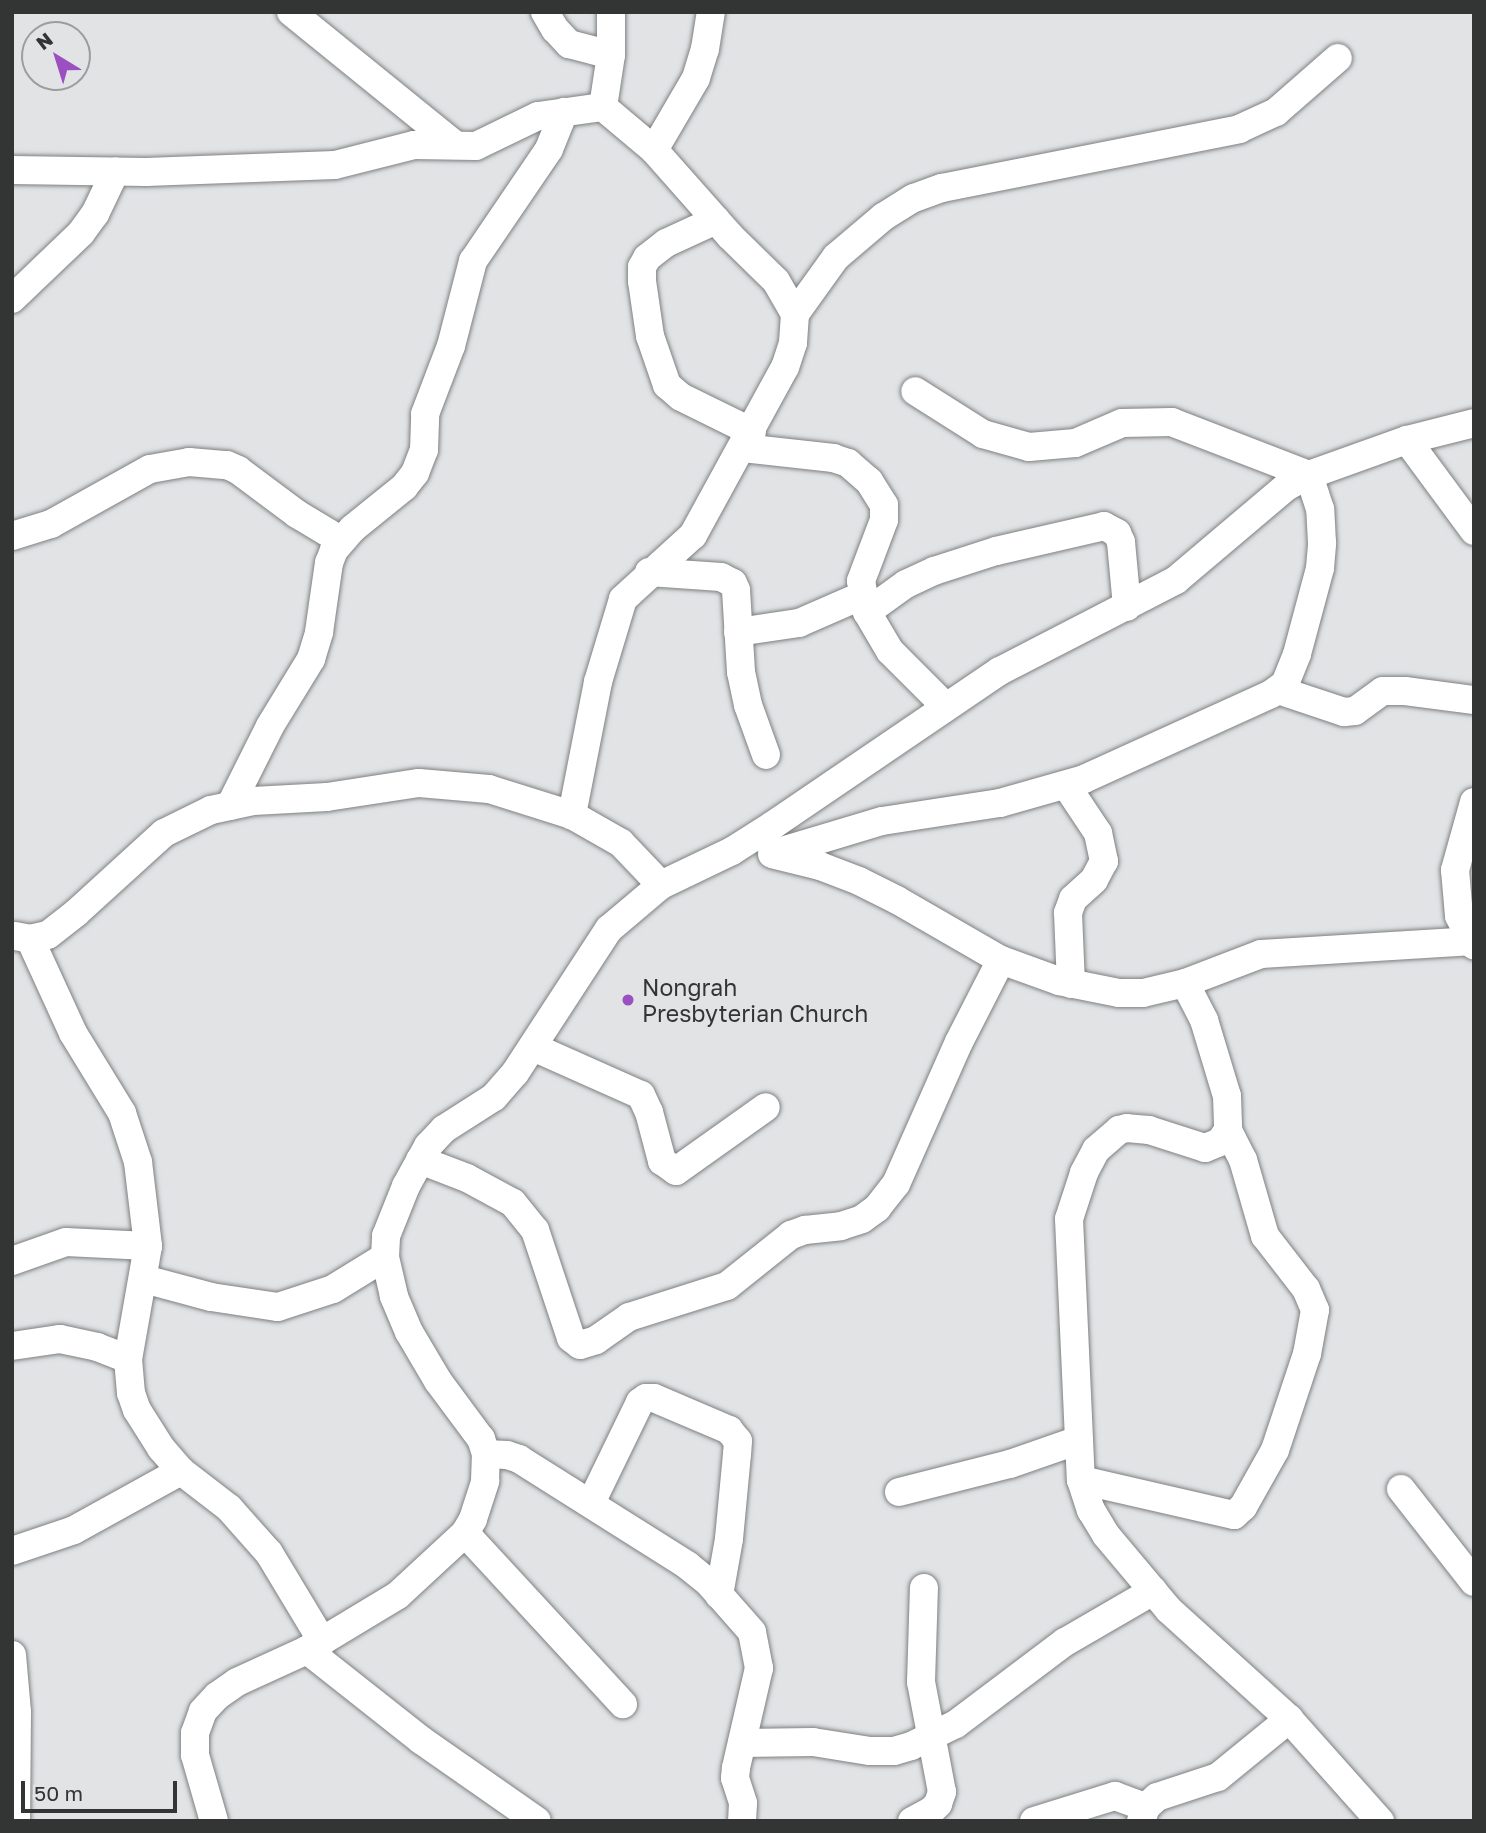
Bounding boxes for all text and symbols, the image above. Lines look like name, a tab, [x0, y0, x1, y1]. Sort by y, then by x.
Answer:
north arrow	[21, 21, 91, 91]
text: N	[31, 27, 57, 54]
place label: Nongrah Presbyterian Church	[642, 973, 868, 1027]
marker: Nongrah Presbyterian Church	[620, 992, 636, 1008]
scale bar	[24, 1766, 180, 1810]
text: 50 m	[34, 1780, 83, 1806]

